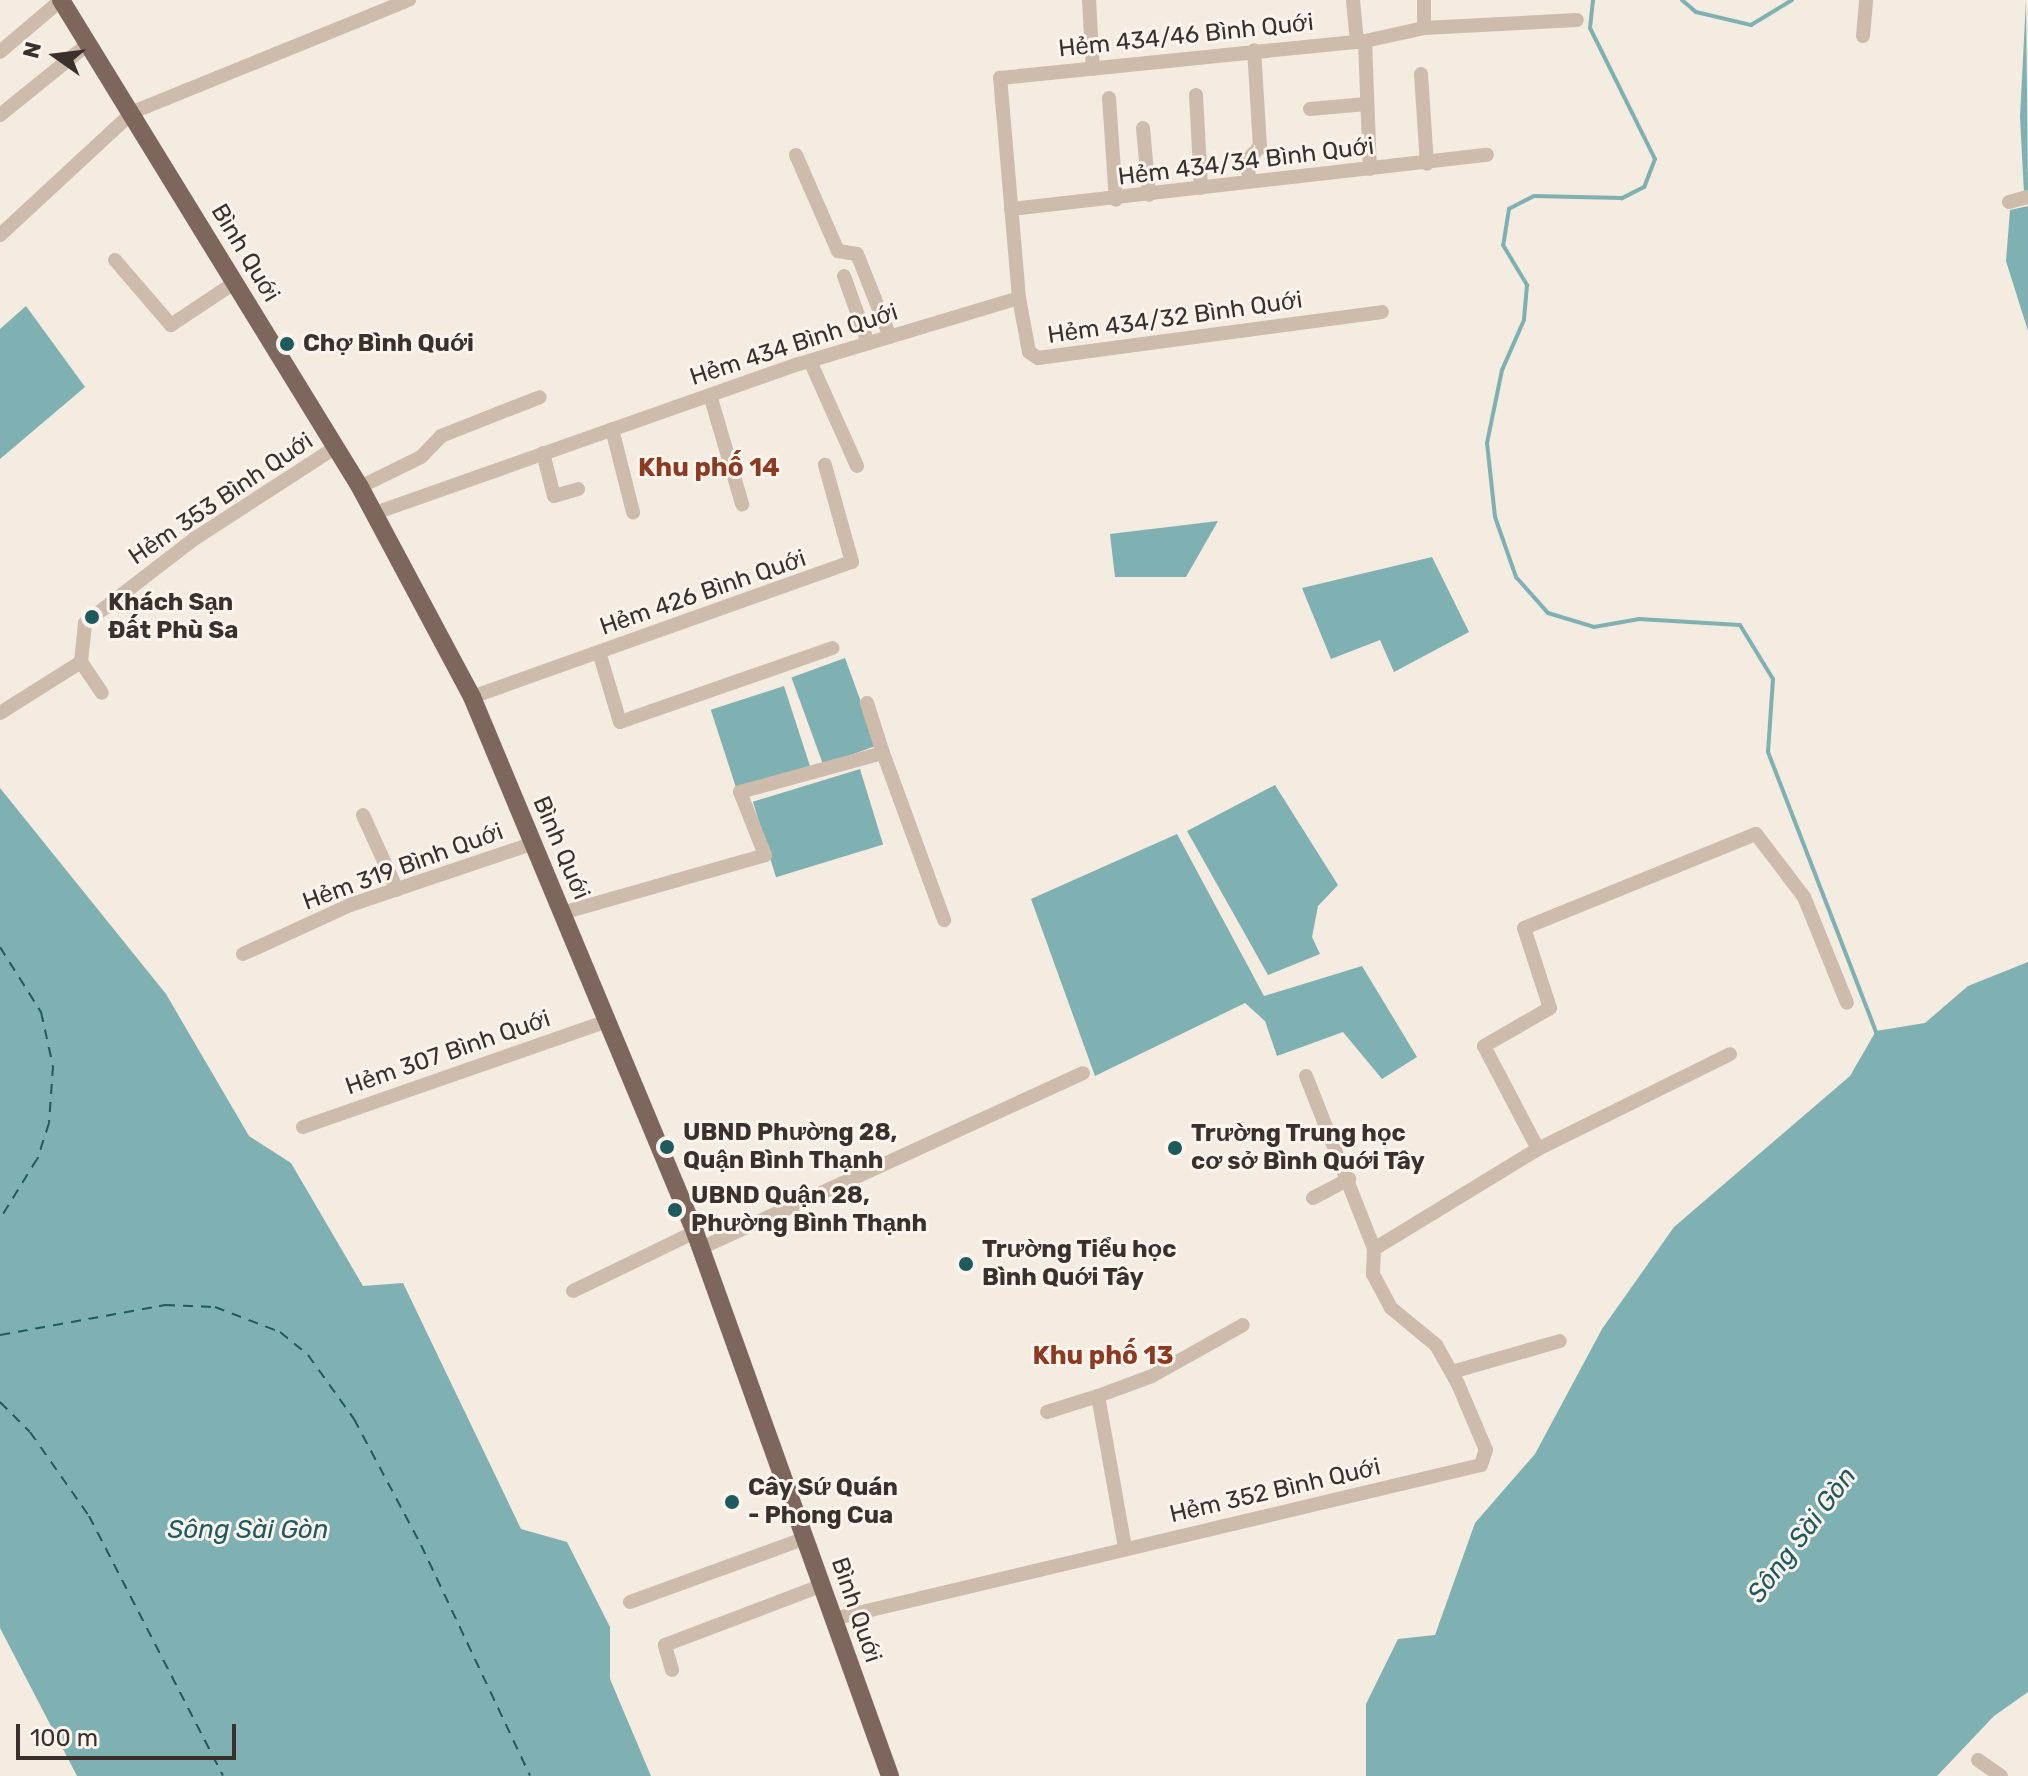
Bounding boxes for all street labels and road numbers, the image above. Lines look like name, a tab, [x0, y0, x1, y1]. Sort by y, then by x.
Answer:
street label: Hẻm 434/46 Bình Quới	[1057, 8, 1315, 64]
street label: Hẻm 434/34 Bình Quới	[1116, 132, 1376, 192]
street label: Bình Quới	[205, 199, 285, 307]
street label: Hẻm 434/32 Bình Quới	[1046, 286, 1304, 350]
street label: Hẻm 434 Bình Quới	[686, 298, 902, 392]
street label: Hẻm 353 Bình Quới	[123, 427, 319, 571]
street label: Hẻm 426 Bình Quới	[596, 544, 810, 642]
street label: Bình Quới	[526, 792, 596, 904]
street label: Hẻm 319 Bình Quới	[299, 817, 507, 917]
street label: Hẻm 307 Bình Quới	[342, 1004, 554, 1102]
street label: Hẻm 352 Bình Quới	[1167, 1453, 1383, 1529]
street label: Bình Quới	[825, 1554, 887, 1666]

